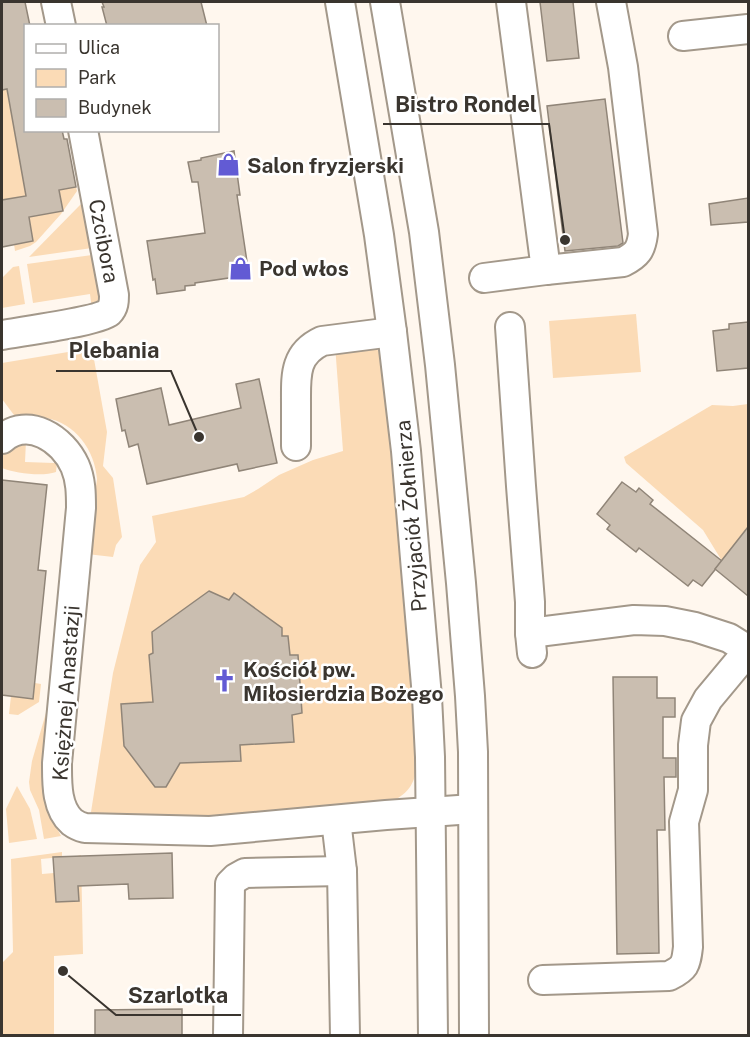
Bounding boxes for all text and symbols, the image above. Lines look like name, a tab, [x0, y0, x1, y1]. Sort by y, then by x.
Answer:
legend	[24, 24, 219, 132]
text: Ulica	[78, 37, 120, 58]
text: Park	[78, 67, 116, 88]
callout: Bistro Rondel	[383, 84, 549, 124]
text: Bistro Rondel	[395, 91, 537, 117]
text: Budynek	[78, 97, 152, 118]
shop icon: Salon fryzjerski	[216, 152, 242, 178]
place label: Salon fryzjerski	[247, 153, 404, 178]
street label: Czcibora	[84, 197, 124, 285]
shop icon: Pod włos	[228, 255, 254, 281]
place label: Pod włos	[259, 256, 349, 281]
callout: Plebania	[56, 331, 171, 371]
text: Plebania	[69, 337, 159, 363]
street label: Przyjaciół Żołnierza	[390, 419, 432, 613]
street label: Księżnej Anastazji	[47, 604, 85, 782]
place label: Kościół pw. Miłosierdzia Bożego	[243, 657, 444, 706]
church icon: Kościół pw. Miłosierdzia Bożego	[212, 668, 238, 694]
callout: Szarlotka	[116, 975, 241, 1015]
text: Szarlotka	[128, 982, 228, 1008]

